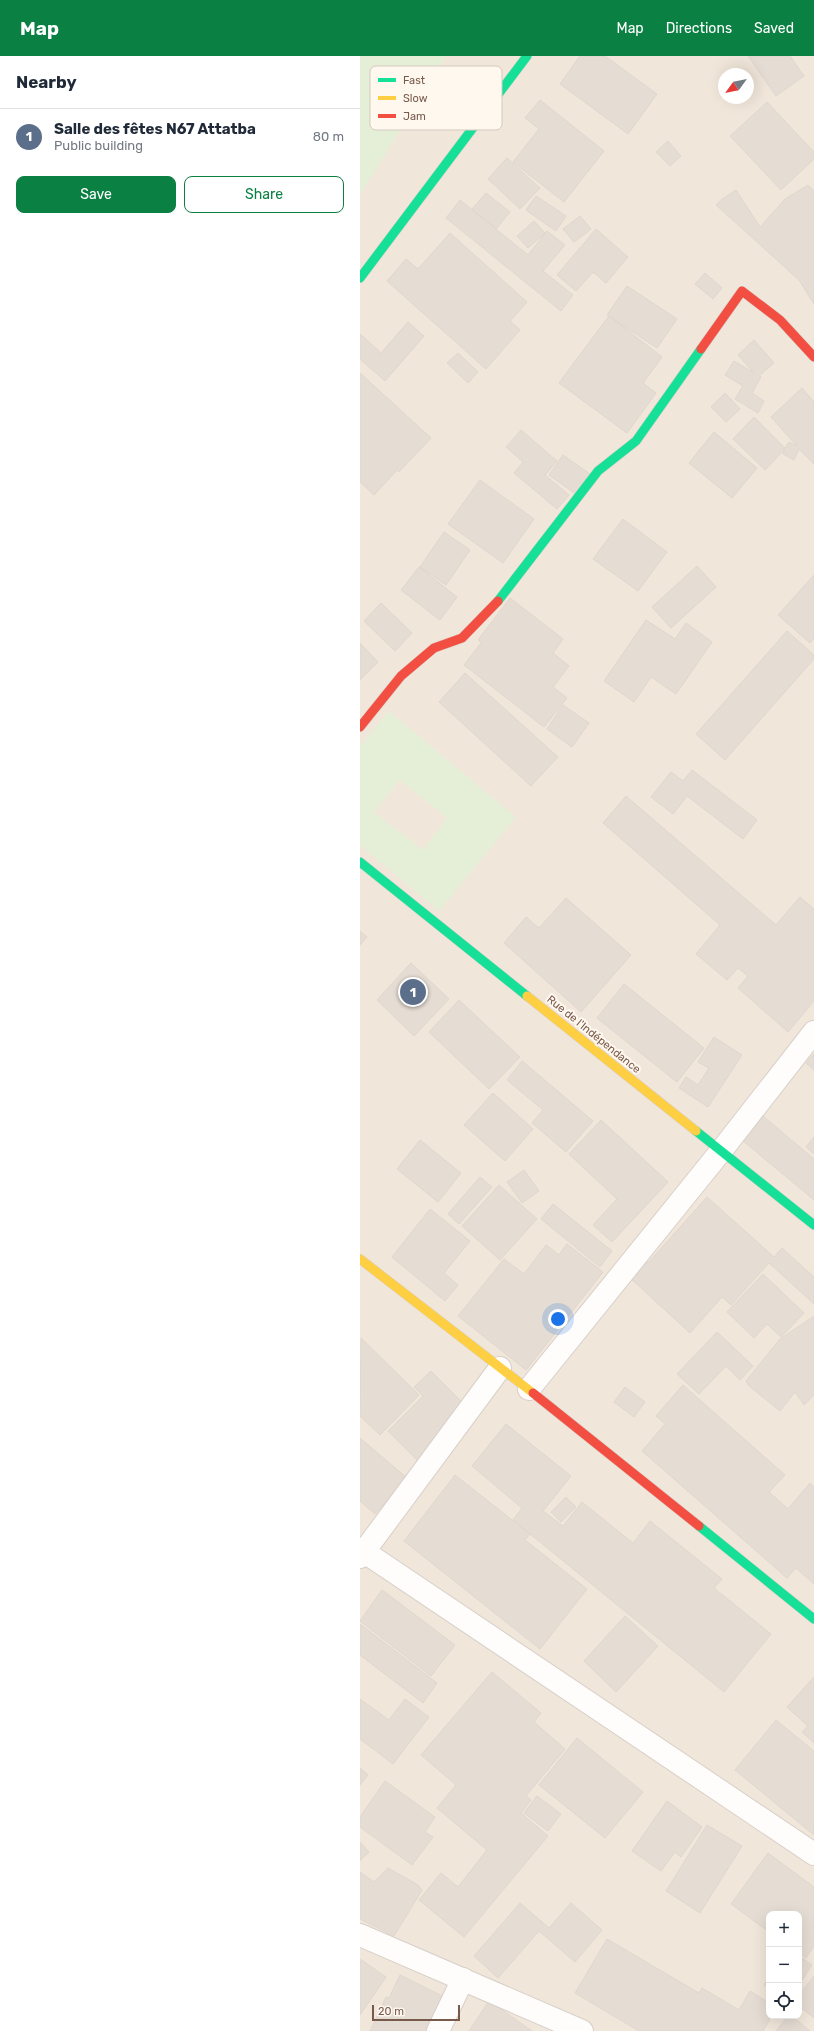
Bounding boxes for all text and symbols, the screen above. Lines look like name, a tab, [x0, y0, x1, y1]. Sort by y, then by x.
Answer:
text: Map	[20, 17, 59, 40]
text: Map	[617, 20, 644, 37]
text: Directions	[666, 20, 732, 37]
text: Saved	[754, 20, 794, 37]
legend	[370, 66, 502, 130]
north arrow	[718, 68, 754, 104]
text: Nearby	[16, 72, 77, 92]
text: Fast	[403, 74, 426, 87]
text: Slow	[403, 92, 428, 105]
text: Jam	[403, 110, 426, 123]
text: Salle des fêtes N67 Attatba	[54, 120, 256, 138]
text: 1	[26, 129, 32, 144]
text: 80 m	[313, 129, 344, 144]
text: Public building	[54, 138, 143, 153]
button: Save	[16, 176, 176, 213]
button: Share	[184, 176, 344, 213]
pin: 1	[400, 977, 426, 1007]
street label: Rue de l'Indépendance	[544, 993, 643, 1076]
your location	[548, 1309, 568, 1329]
map controls	[766, 1911, 802, 2019]
button: +	[766, 1911, 802, 1947]
button: −	[766, 1947, 802, 1983]
button: locate	[766, 1983, 802, 2019]
scale bar	[372, 2003, 460, 2022]
text: 20 m	[378, 2005, 404, 2018]

